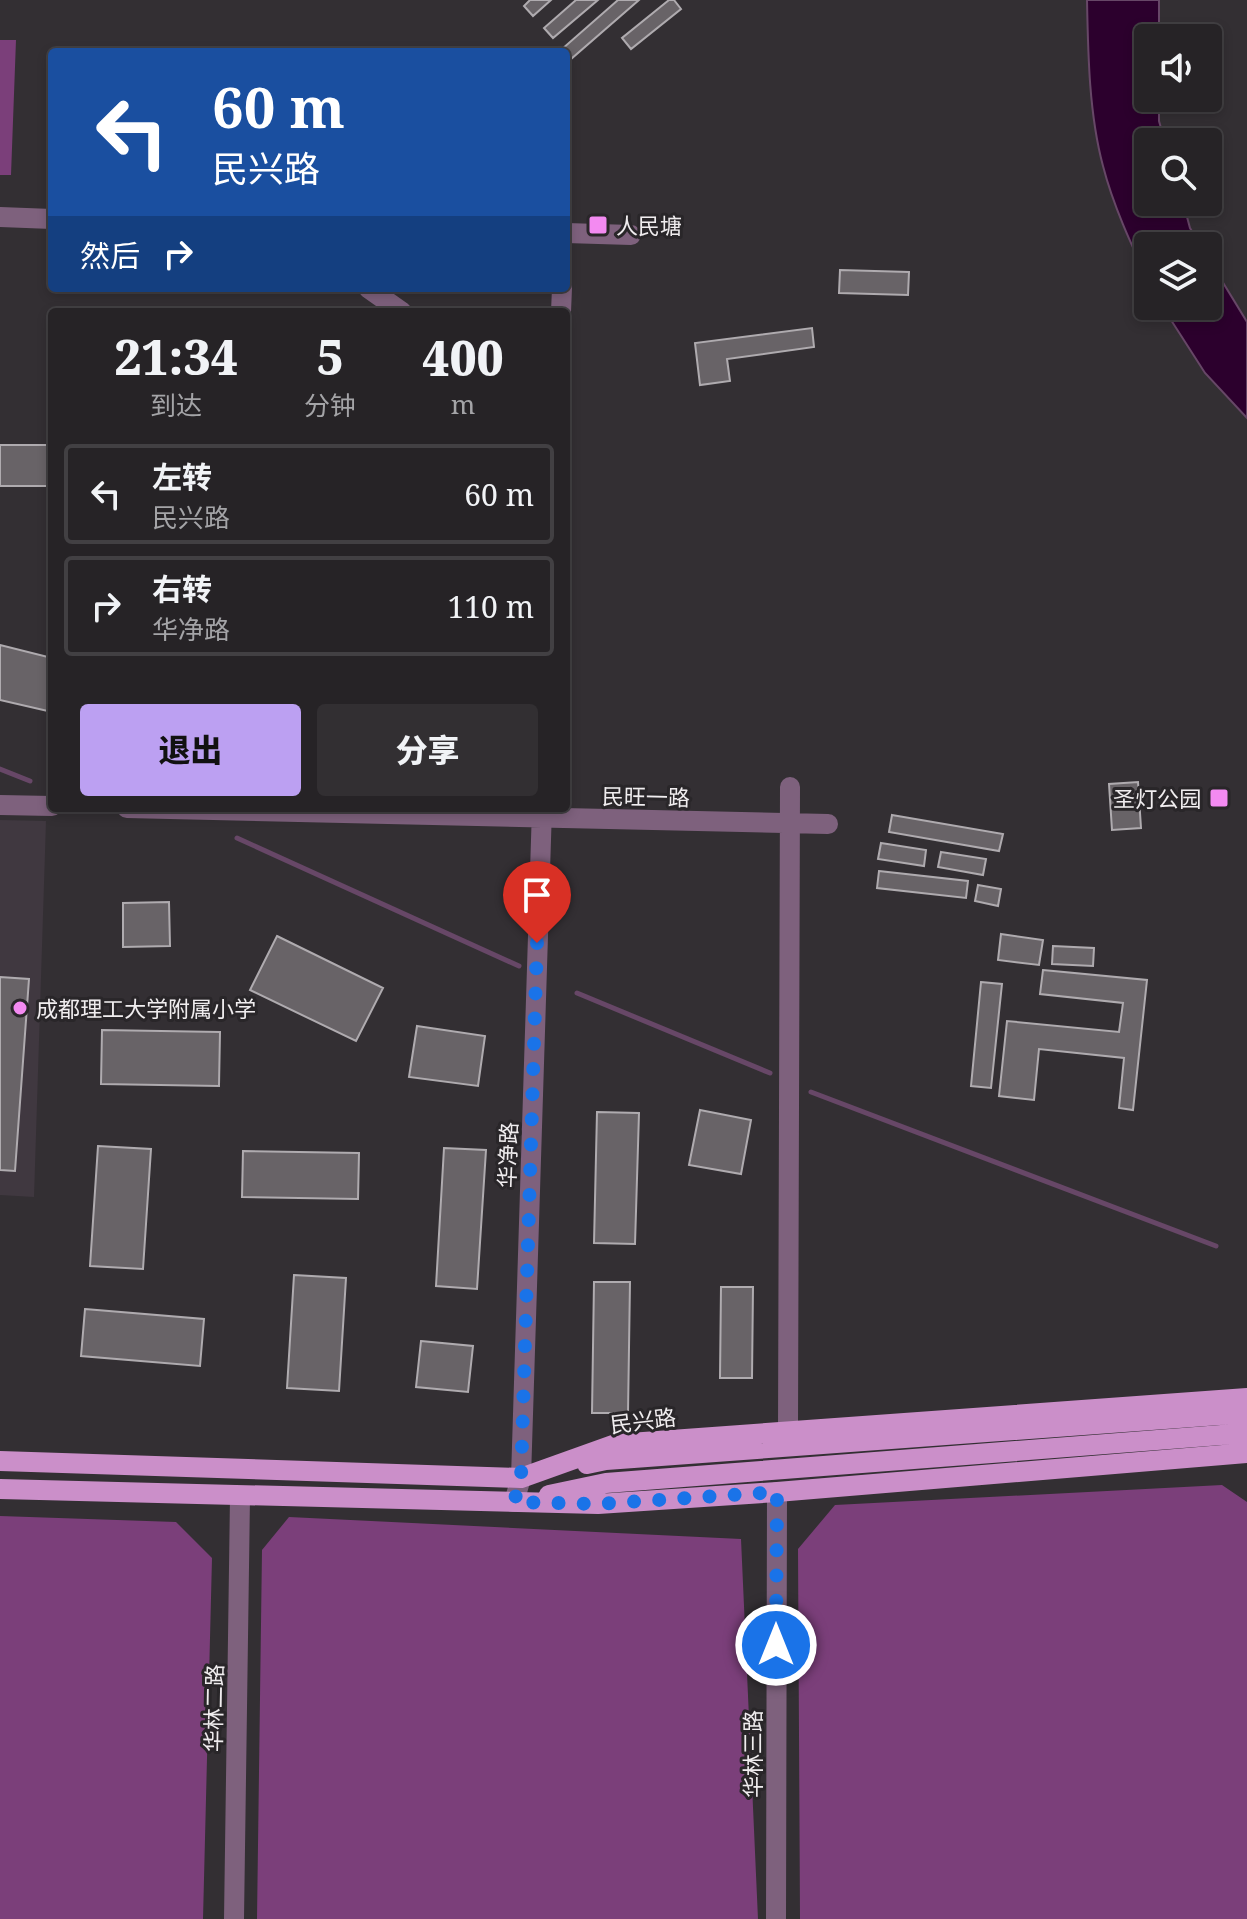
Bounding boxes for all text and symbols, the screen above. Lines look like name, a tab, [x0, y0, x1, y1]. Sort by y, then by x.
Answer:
map controls	[1134, 24, 1222, 320]
button: sound	[1134, 24, 1222, 112]
text: 60 m	[212, 68, 345, 144]
icon: left	[80, 80, 184, 184]
button: search	[1134, 128, 1222, 216]
text: 民兴路	[212, 144, 320, 193]
place label: 人民塘	[616, 210, 682, 240]
marker: 人民塘	[587, 214, 609, 236]
icon: right	[156, 232, 200, 276]
button: layers	[1134, 232, 1222, 320]
text: 然后	[80, 235, 140, 276]
text: 21:34	[114, 324, 238, 389]
text: 5	[316, 324, 344, 389]
text: 400	[422, 325, 504, 390]
text: m	[451, 386, 475, 422]
text: 到达	[150, 387, 202, 423]
text: 分钟	[304, 387, 356, 423]
text: 左转	[152, 456, 212, 497]
icon: left	[84, 472, 128, 516]
text: 60 m	[464, 474, 534, 515]
text: 民兴路	[152, 499, 230, 535]
text: 右转	[152, 568, 212, 609]
icon: right	[84, 584, 128, 628]
text: 110 m	[448, 586, 534, 627]
text: 华净路	[152, 611, 230, 647]
button: 退出	[80, 704, 301, 796]
button: 分享	[317, 704, 538, 796]
street label: 民旺一路	[602, 780, 690, 812]
place label: 圣灯公园	[1113, 783, 1201, 813]
marker: 圣灯公园	[1208, 787, 1230, 809]
pin	[503, 861, 571, 943]
icon: arrive	[515, 873, 559, 917]
place label: 成都理工大学附属小学	[36, 993, 256, 1023]
marker: 成都理工大学附属小学	[11, 999, 29, 1017]
street label: 华净路	[491, 1121, 523, 1189]
street label: 民兴路	[608, 1401, 678, 1439]
position arrow	[734, 1603, 818, 1687]
street label: 华林二路	[197, 1664, 229, 1752]
street label: 华林三路	[737, 1710, 767, 1798]

